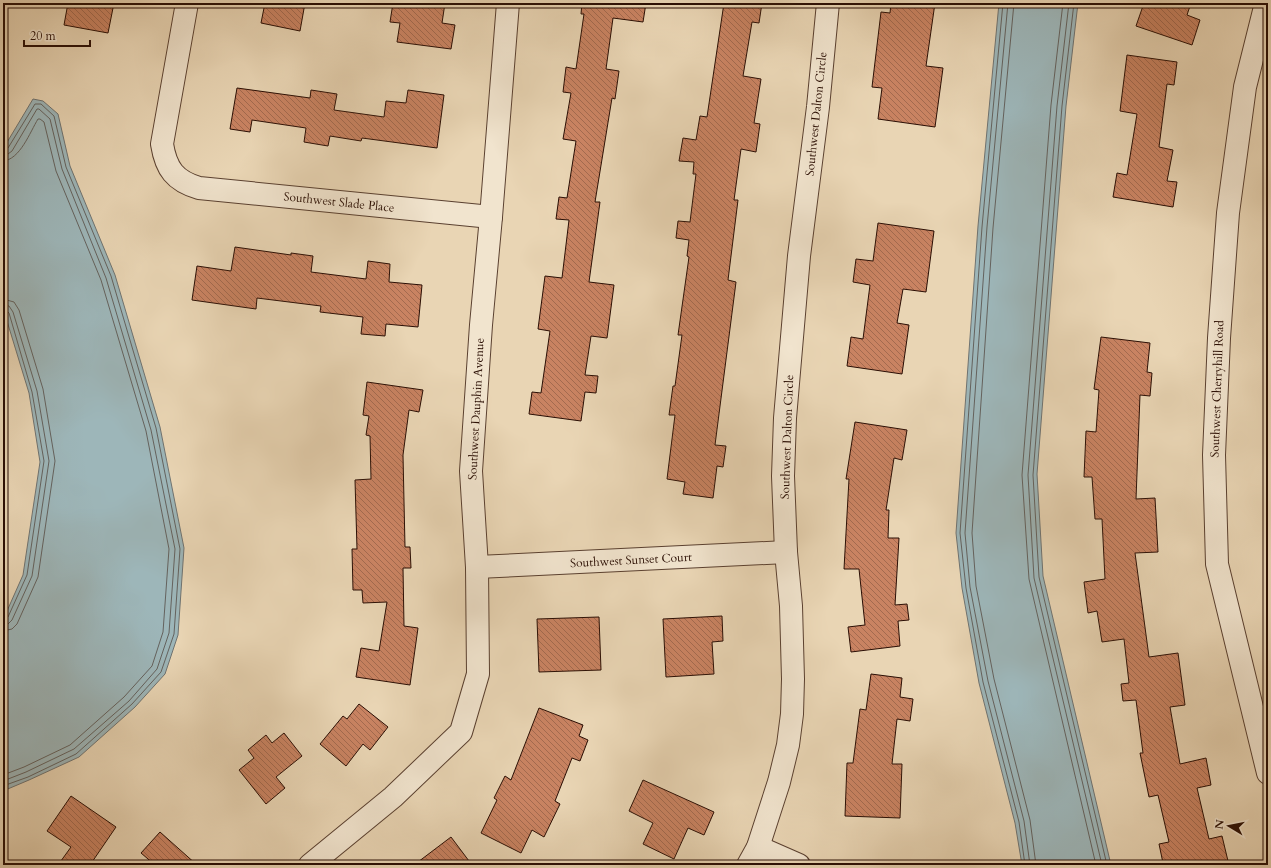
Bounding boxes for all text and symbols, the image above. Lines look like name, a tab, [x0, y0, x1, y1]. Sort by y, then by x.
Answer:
scale bar	[24, 22, 90, 48]
text: 20 m	[30, 28, 57, 44]
street label: Southwest Dalton Circle	[802, 51, 830, 177]
street label: Southwest Slade Place	[283, 188, 395, 216]
street label: Southwest Cherryhill Road	[1207, 319, 1227, 458]
street label: Southwest Dauphin Avenue	[464, 337, 488, 481]
street label: Southwest Dalton Circle	[777, 374, 797, 500]
street label: Southwest Sunset Court	[570, 549, 692, 571]
north arrow	[1209, 806, 1249, 846]
text: N	[1211, 818, 1228, 830]

